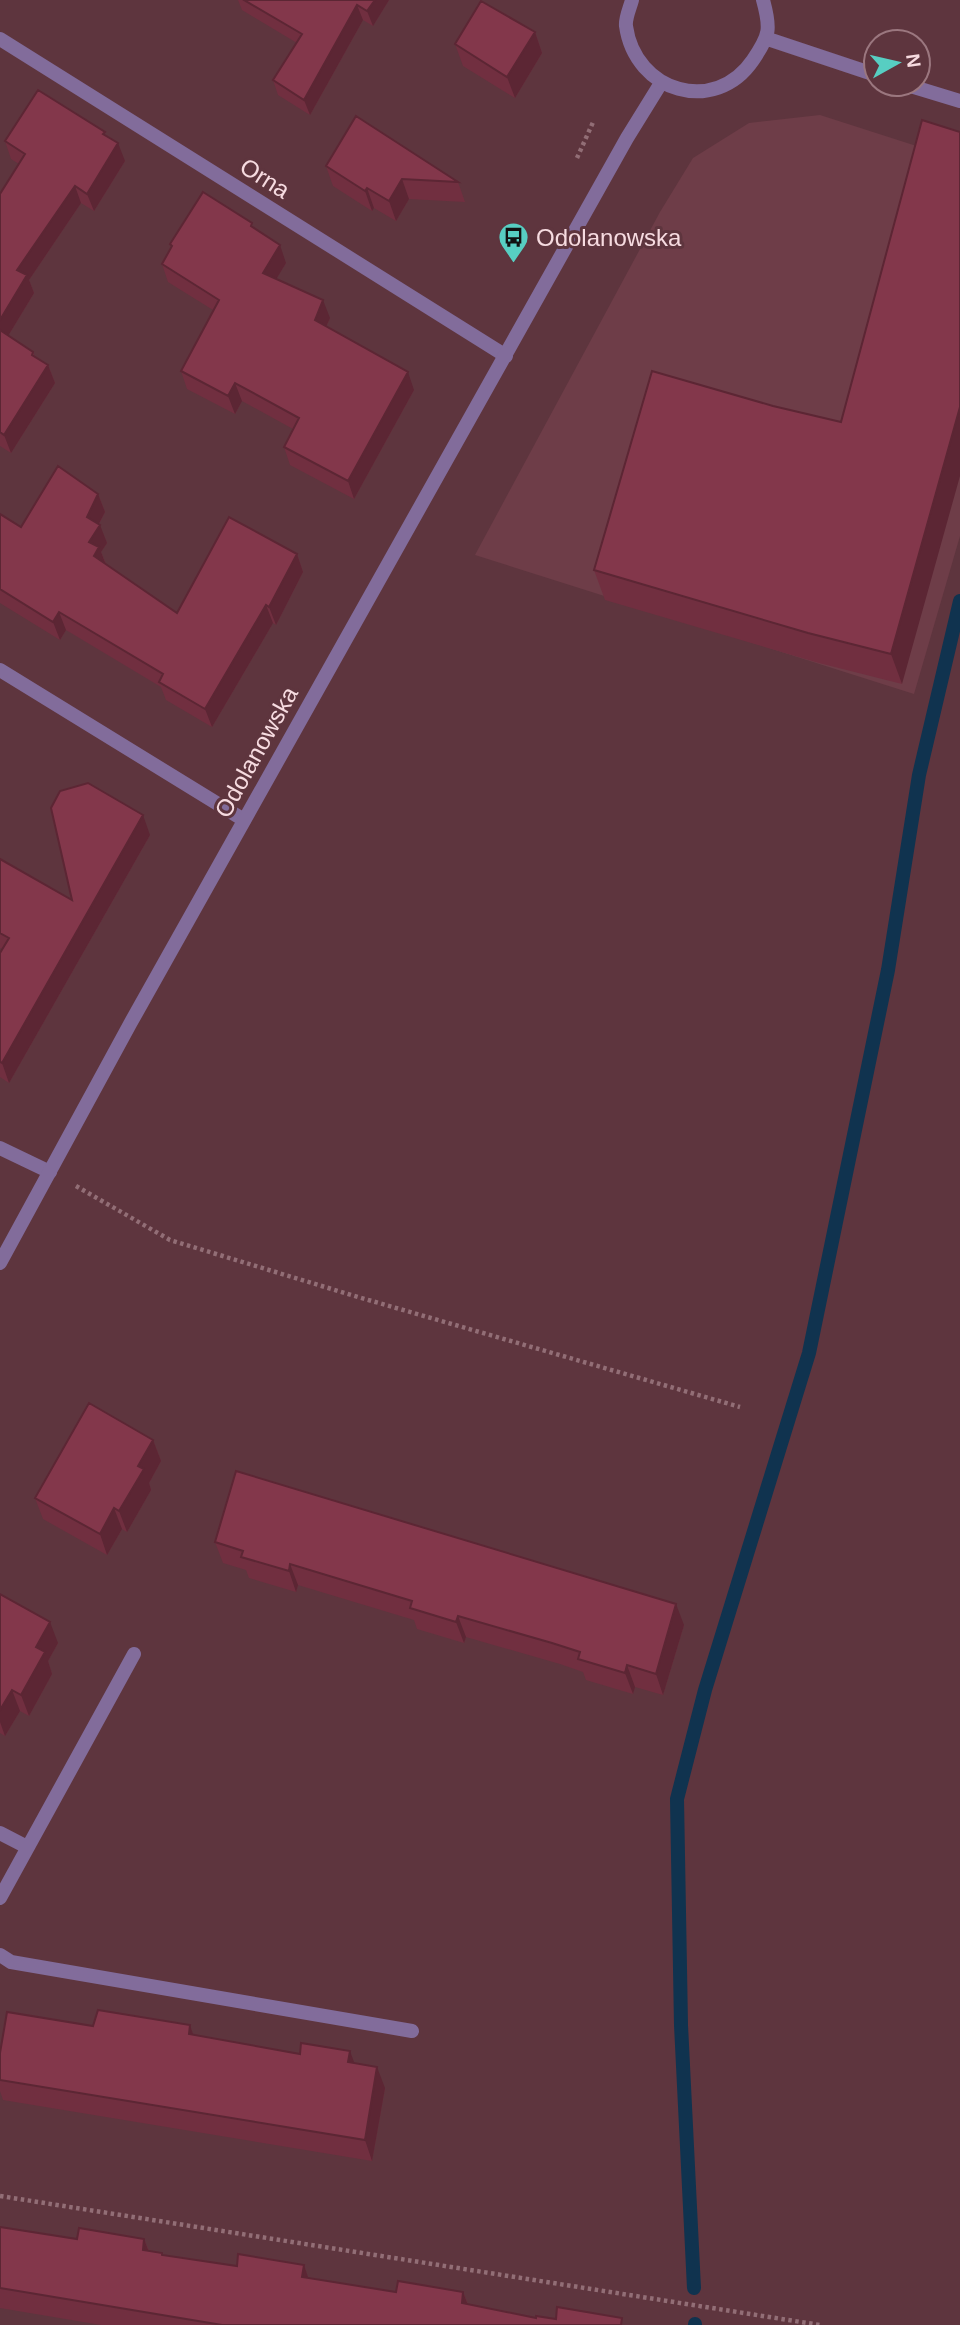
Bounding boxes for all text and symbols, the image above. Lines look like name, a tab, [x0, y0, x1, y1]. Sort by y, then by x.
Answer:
north arrow	[862, 28, 932, 98]
text: N	[902, 52, 925, 69]
street label: Orna	[235, 152, 295, 204]
bus stop icon: Odolanowska	[496, 220, 530, 264]
place label: Odolanowska	[536, 224, 682, 251]
street label: Odolanowska	[209, 681, 303, 822]

